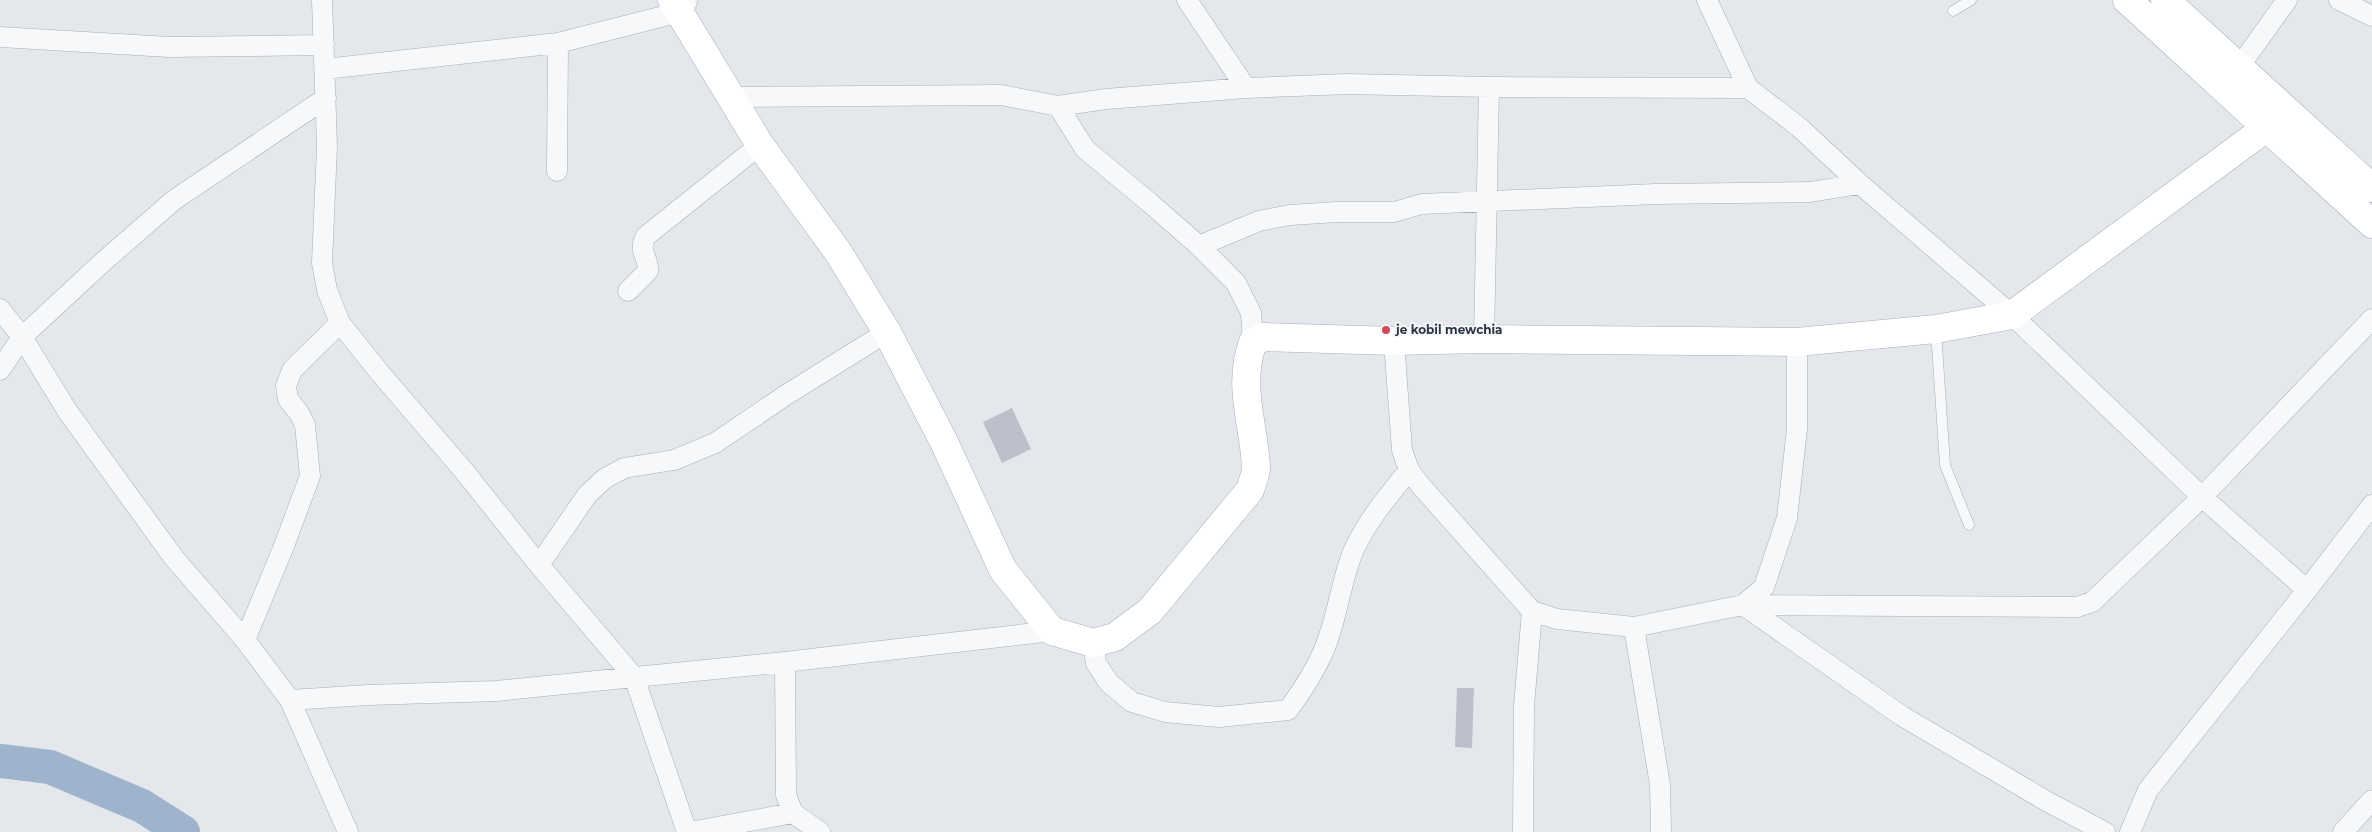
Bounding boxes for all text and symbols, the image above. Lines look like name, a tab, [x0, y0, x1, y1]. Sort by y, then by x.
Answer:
place label: je kobil mewchia	[1394, 322, 1503, 337]
marker: je kobil mewchia	[1380, 324, 1392, 336]

